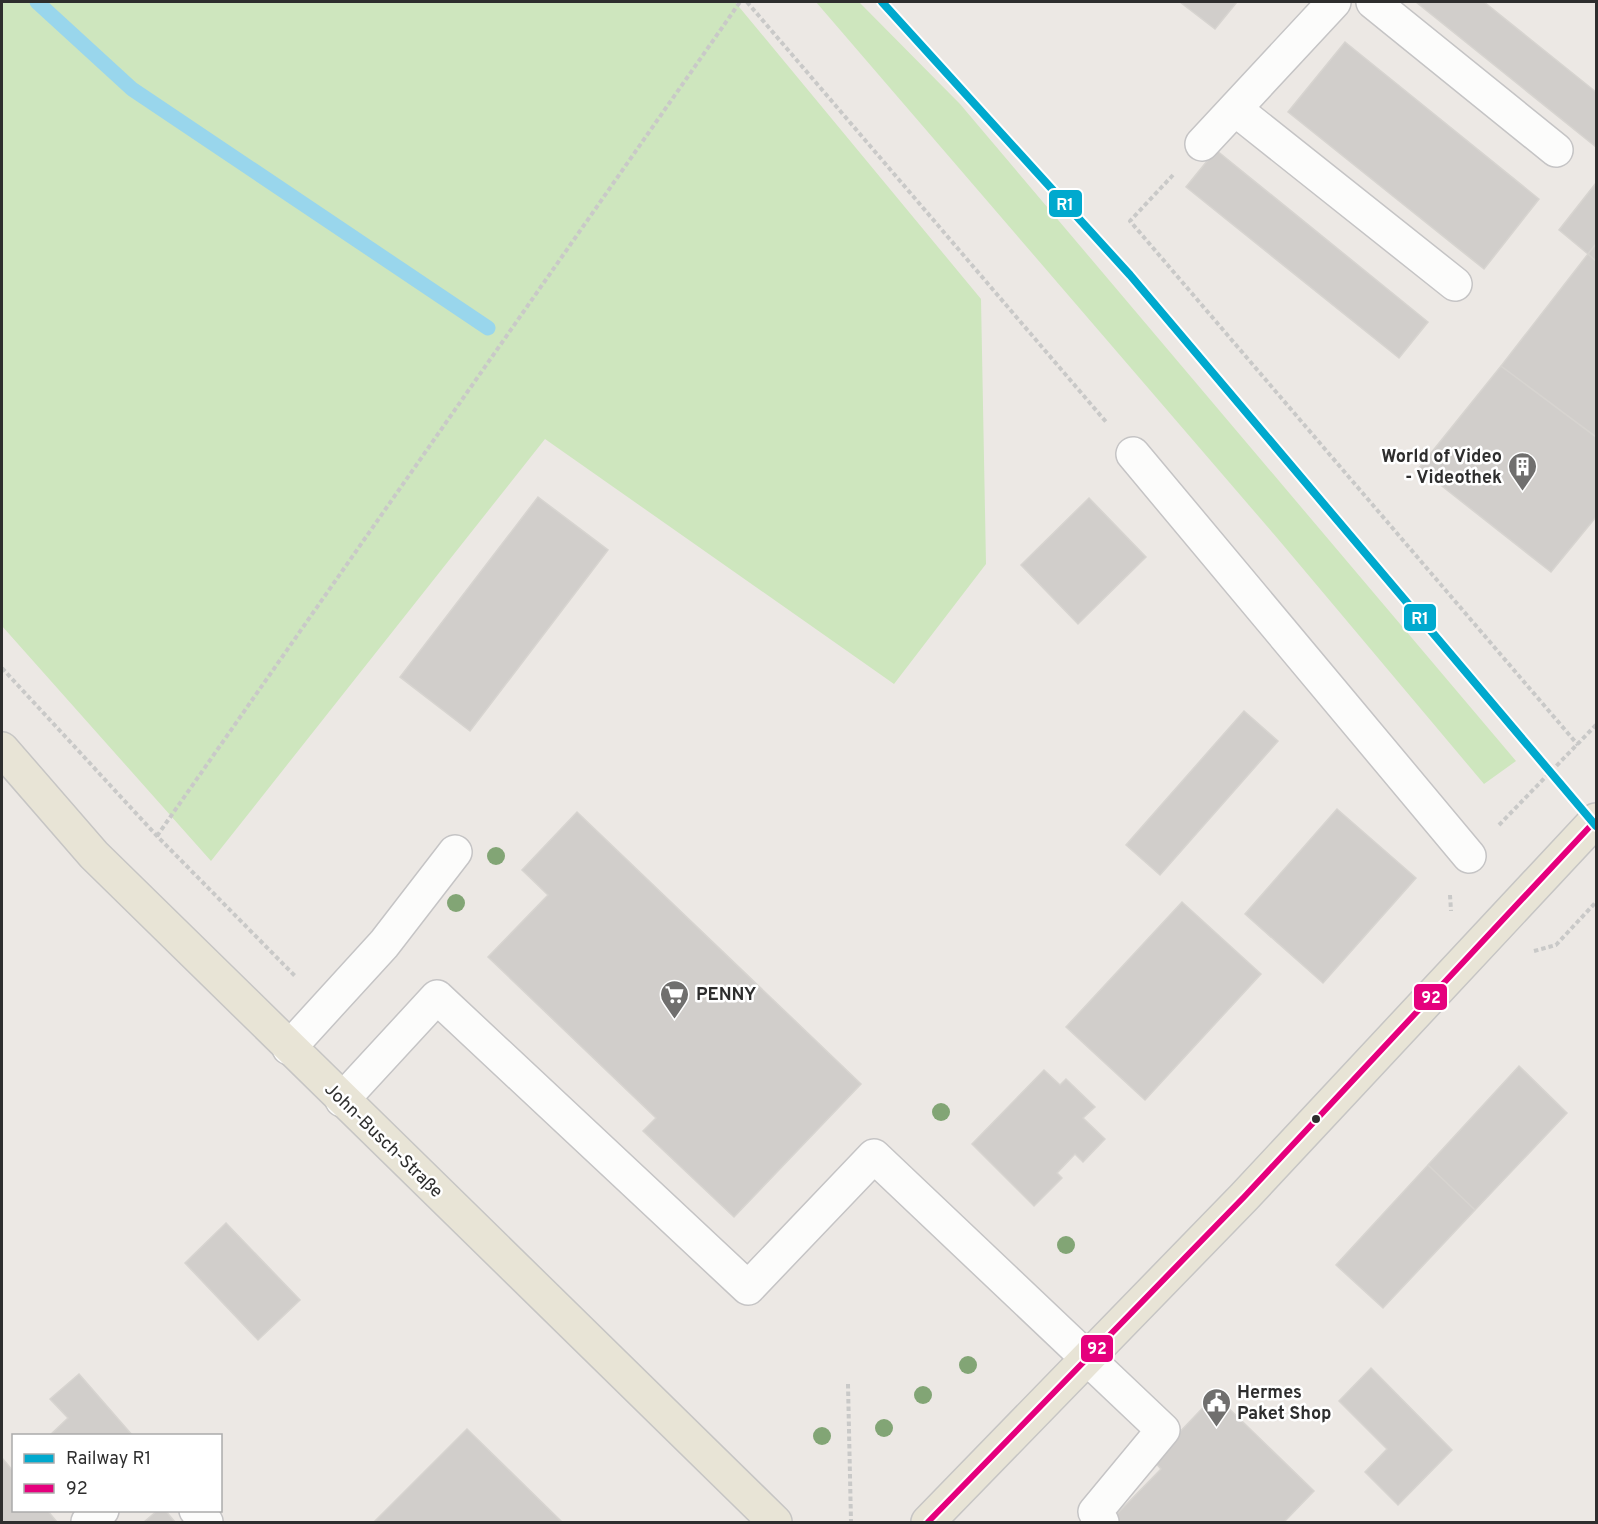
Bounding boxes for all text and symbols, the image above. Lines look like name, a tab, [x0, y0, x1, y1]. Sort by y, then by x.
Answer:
line badge: R1	[1048, 189, 1083, 218]
text: R1	[1056, 196, 1074, 216]
place label: World of Video - Videothek	[1381, 446, 1502, 490]
building icon: World of Video - Videothek	[1507, 450, 1539, 492]
line badge: R1	[1403, 603, 1437, 632]
text: R1	[1411, 610, 1429, 630]
supermarket icon: PENNY	[659, 978, 691, 1020]
line badge: 92	[1413, 983, 1448, 1011]
place label: PENNY	[696, 984, 756, 1007]
text: 92	[1421, 989, 1441, 1009]
street label: John-Busch-Straße	[319, 1079, 447, 1204]
unlabelled marker	[1310, 1113, 1322, 1125]
line badge: 92	[1080, 1334, 1114, 1363]
text: 92	[1087, 1340, 1107, 1360]
place label: Hermes Paket Shop	[1237, 1382, 1331, 1426]
public building icon: Hermes Paket Shop	[1200, 1386, 1232, 1428]
legend	[12, 1434, 222, 1512]
text: Railway R1	[66, 1448, 151, 1471]
text: 92	[66, 1478, 88, 1501]

